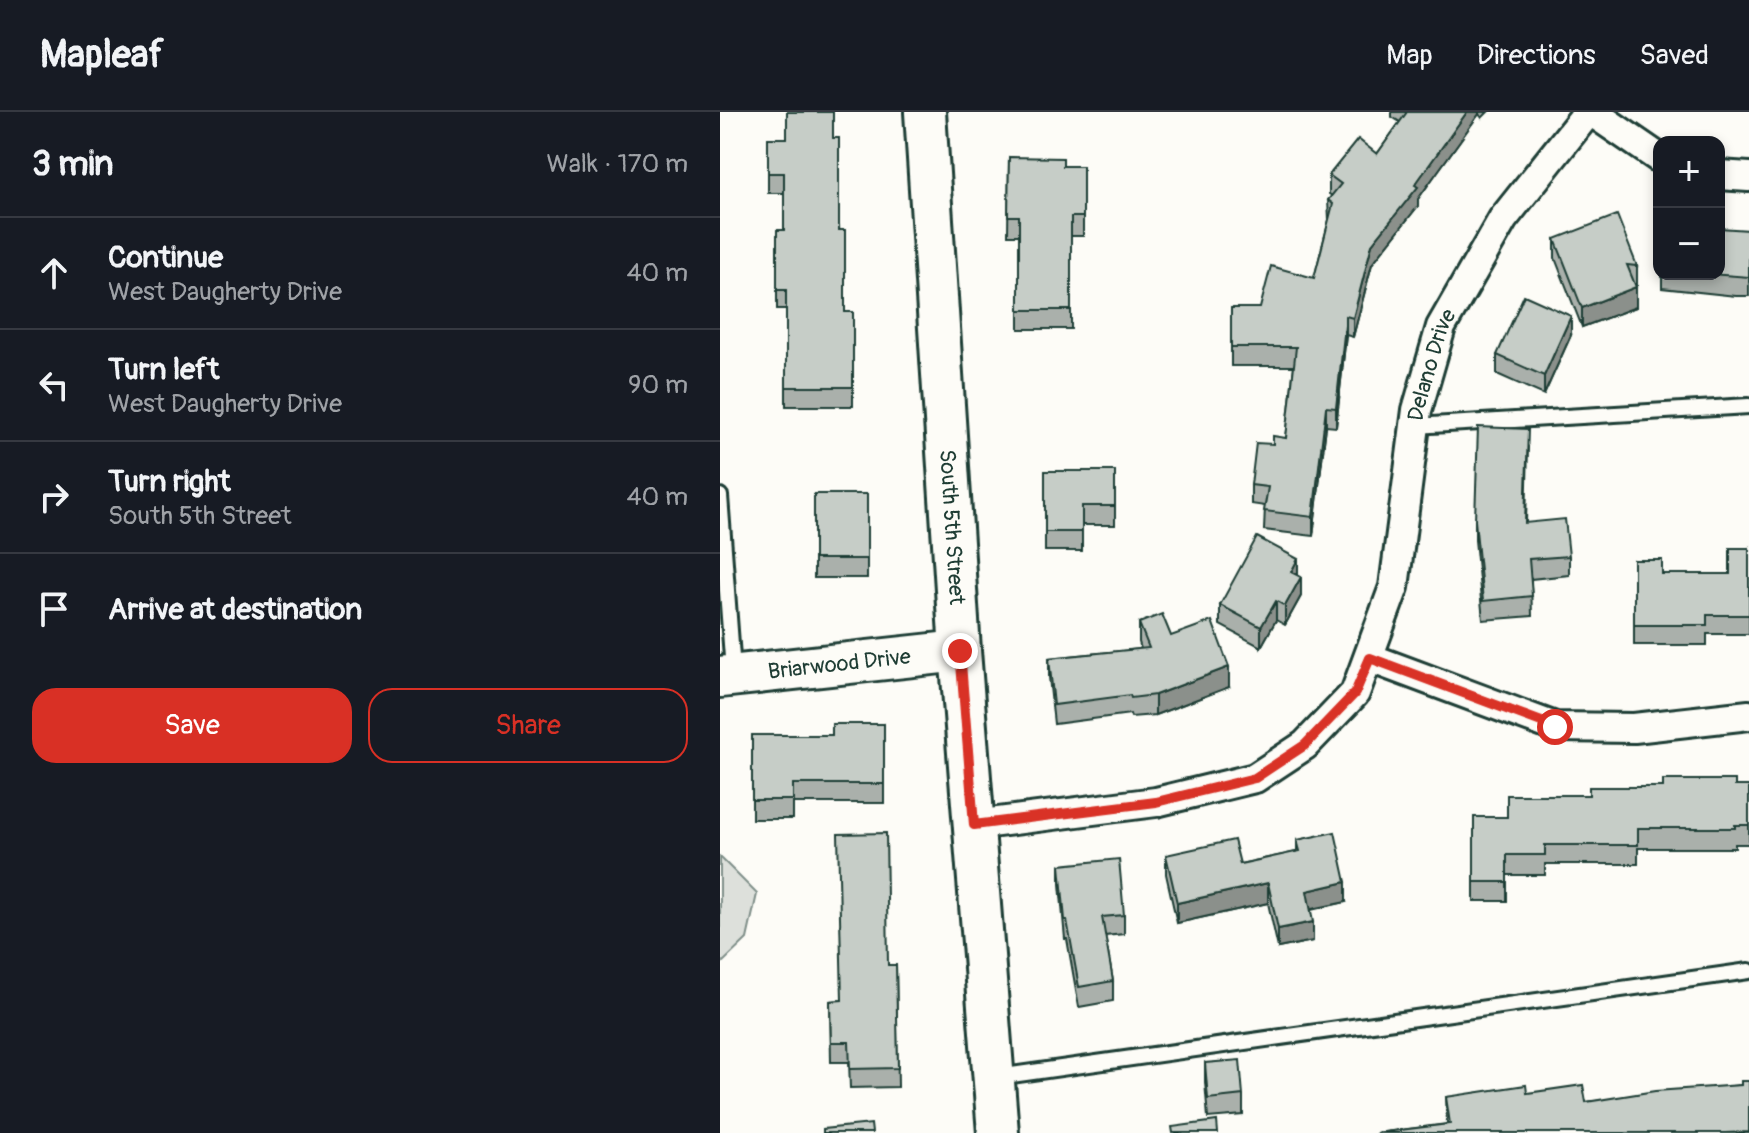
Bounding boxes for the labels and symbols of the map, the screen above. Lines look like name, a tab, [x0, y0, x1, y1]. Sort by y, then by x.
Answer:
street label: Delano Drive	[1402, 304, 1463, 423]
street label: South 5th Street	[933, 449, 971, 606]
route end	[942, 633, 978, 669]
street label: Briarwood Drive	[767, 642, 912, 686]
route start	[1537, 709, 1573, 745]

